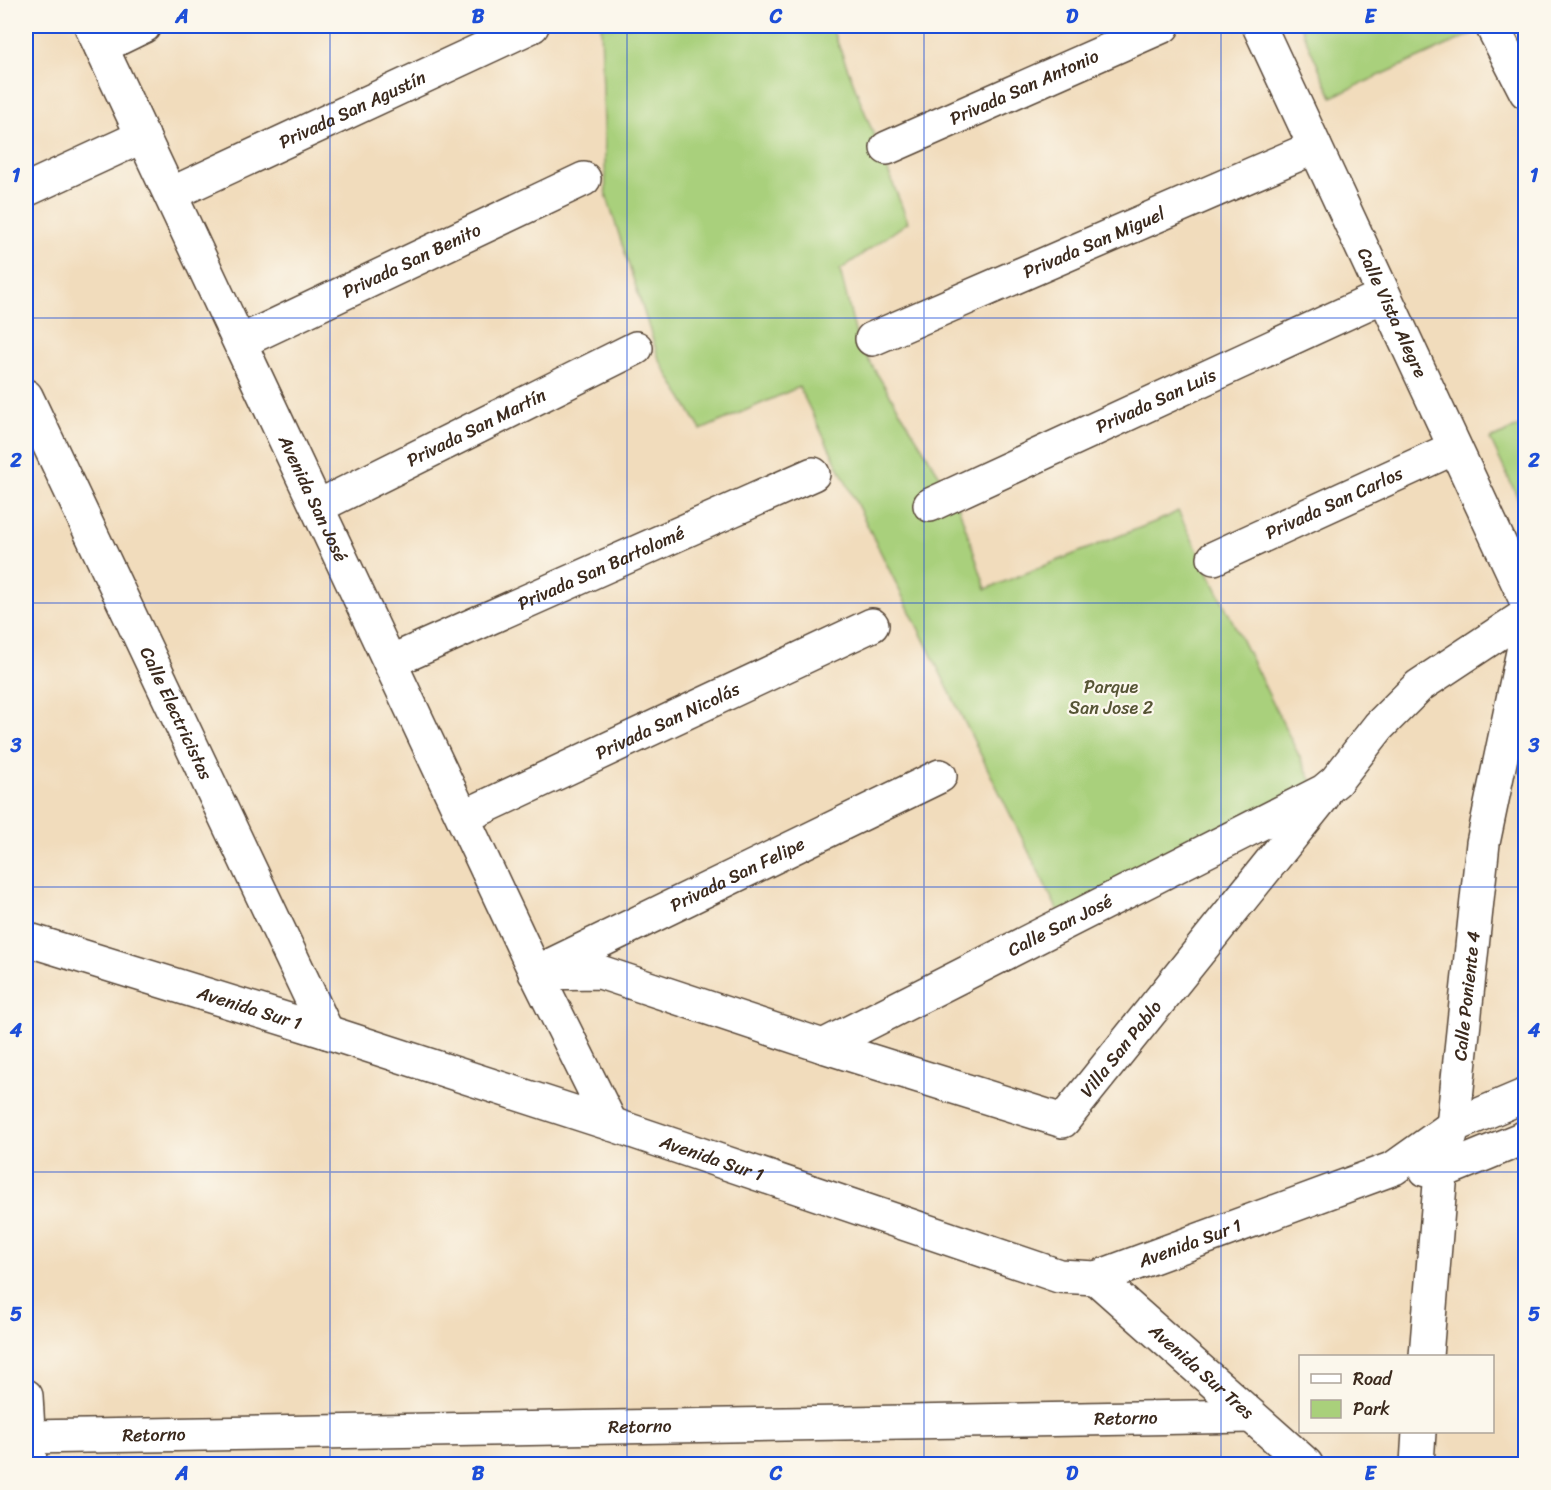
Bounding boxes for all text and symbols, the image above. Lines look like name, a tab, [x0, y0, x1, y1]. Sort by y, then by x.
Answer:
text: A	[174, 0, 189, 34]
text: B	[472, 0, 485, 34]
text: C	[769, 0, 783, 34]
text: D	[1066, 0, 1079, 34]
text: E	[1364, 0, 1377, 34]
street label: Privada San Antonio	[944, 40, 1104, 134]
street label: Privada San Agustín	[273, 61, 432, 158]
text: 1	[12, 158, 21, 193]
text: 1	[1530, 158, 1539, 193]
street label: Privada San Miguel	[1018, 197, 1171, 288]
street label: Privada San Benito	[337, 214, 487, 307]
street label: Calle Vista Alegre	[1348, 242, 1437, 383]
street label: Privada San Luis	[1090, 359, 1222, 442]
street label: Privada San Martín	[401, 379, 552, 476]
street label: Avenida San José	[269, 429, 357, 567]
text: 2	[9, 443, 22, 478]
text: 2	[1527, 443, 1540, 478]
street label: Privada San Carlos	[1260, 457, 1409, 549]
street label: Privada San Bartolomé	[512, 517, 690, 619]
street label: Calle Electricistas	[131, 641, 222, 786]
park label: Parque San Jose 2	[1069, 671, 1153, 724]
street label: Privada San Nicolás	[590, 673, 746, 769]
text: 3	[10, 728, 22, 763]
text: 3	[1528, 728, 1540, 763]
street label: Privada San Felipe	[665, 828, 810, 921]
street label: Calle San José	[1002, 885, 1118, 966]
street label: Calle Poniente 4	[1444, 929, 1490, 1062]
street label: Avenida Sur 1	[192, 977, 306, 1039]
street label: Villa San Pablo	[1071, 993, 1170, 1105]
text: 4	[9, 1013, 23, 1048]
text: 4	[1527, 1013, 1541, 1048]
street label: Avenida Sur 1	[654, 1125, 768, 1191]
street label: Avenida Sur 1	[1133, 1209, 1247, 1277]
text: 5	[10, 1297, 22, 1332]
text: 5	[1528, 1297, 1540, 1332]
street label: Avenida Sur Tres	[1141, 1315, 1262, 1428]
legend	[1299, 1355, 1494, 1433]
text: Road	[1353, 1363, 1393, 1395]
text: Park	[1353, 1393, 1390, 1425]
street label: Retorno	[1094, 1402, 1158, 1435]
street label: Retorno	[608, 1410, 672, 1443]
street label: Retorno	[122, 1418, 186, 1451]
text: A	[174, 1456, 189, 1490]
text: B	[472, 1456, 485, 1490]
text: C	[769, 1456, 783, 1490]
text: D	[1066, 1456, 1079, 1490]
text: E	[1364, 1456, 1377, 1490]

